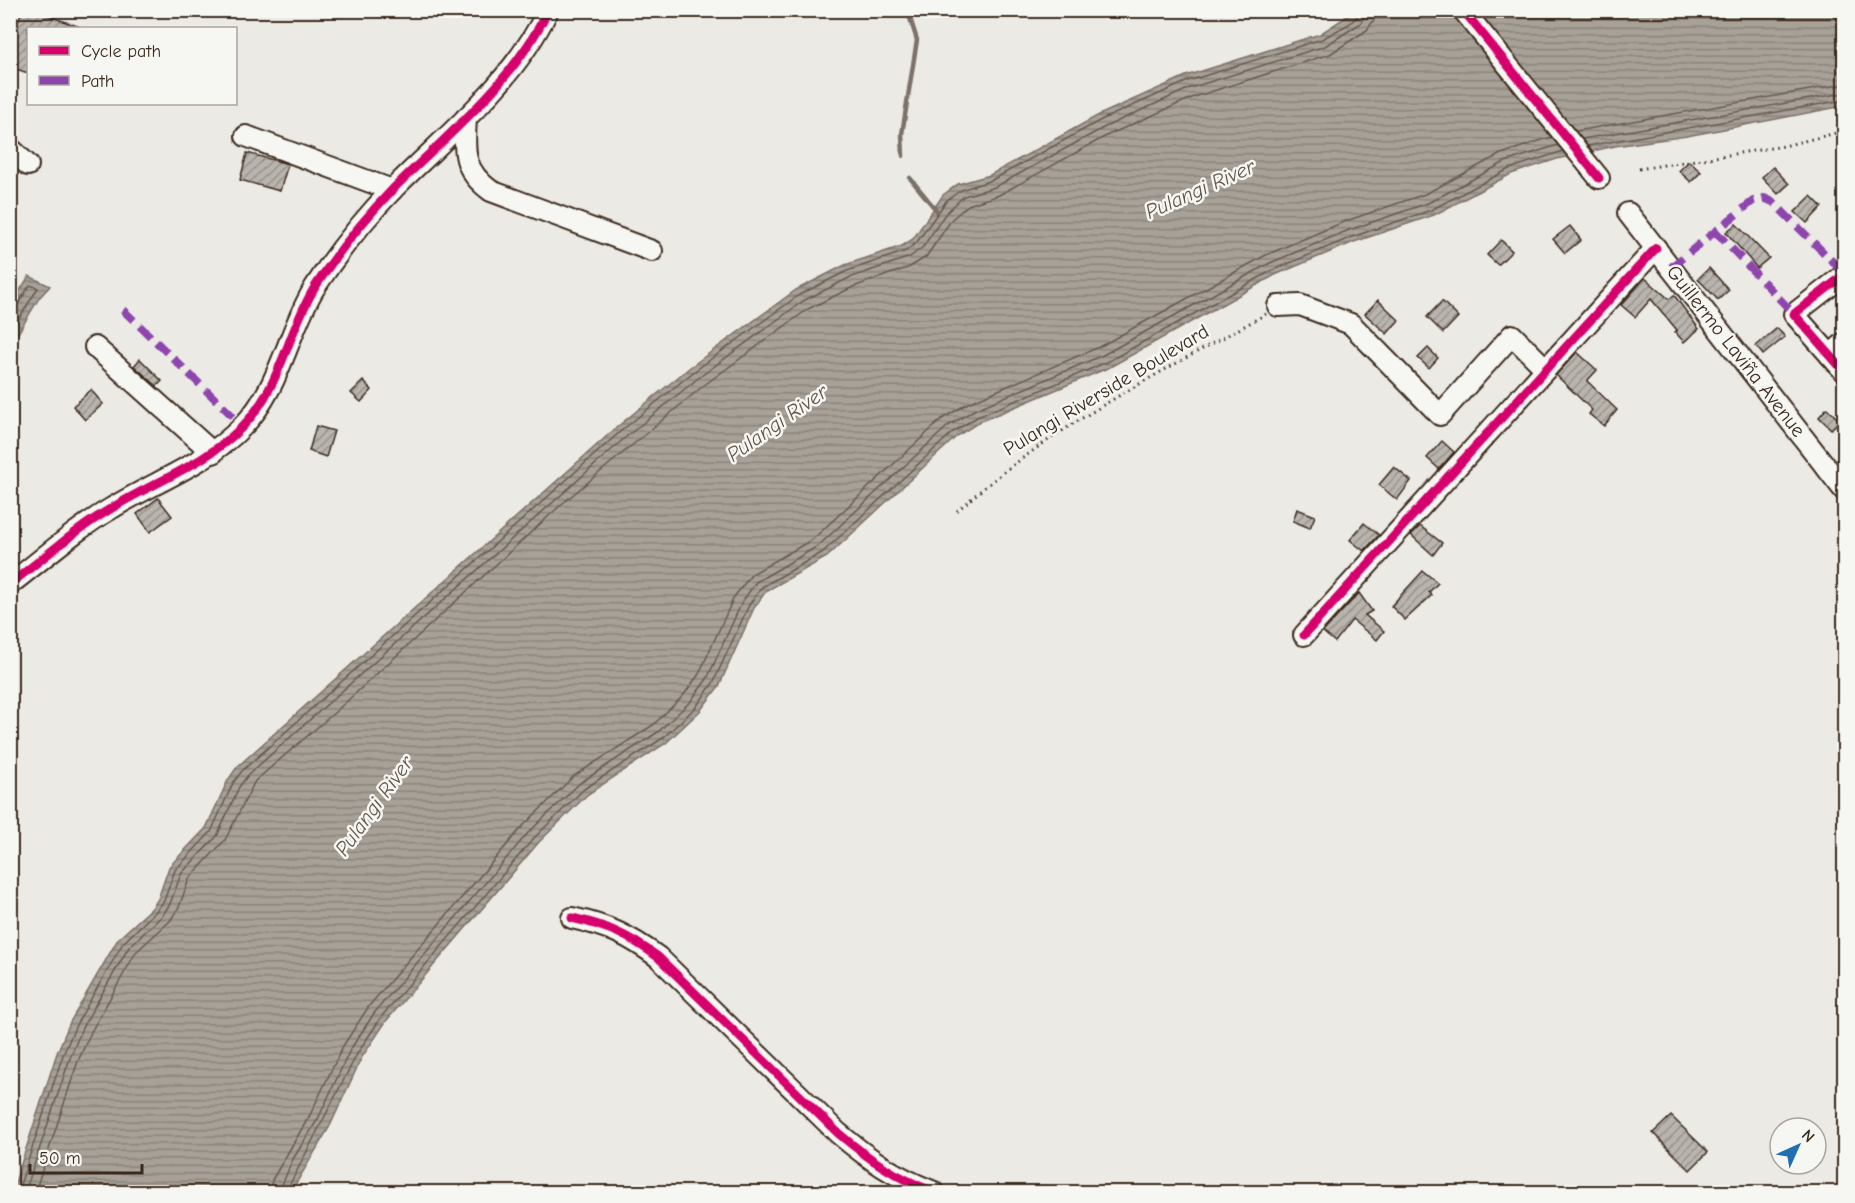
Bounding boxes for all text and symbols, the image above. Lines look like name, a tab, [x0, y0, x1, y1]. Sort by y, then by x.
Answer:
legend	[27, 27, 237, 105]
text: Cycle path	[81, 41, 161, 62]
text: Path	[81, 71, 114, 92]
water label: Pulangi River	[1141, 153, 1260, 224]
street label: Guillermo Laviña Avenue	[1662, 261, 1810, 441]
street label: Pulangi Riverside Boulevard	[999, 320, 1213, 460]
water label: Pulangi River	[722, 379, 833, 467]
water label: Pulangi River	[330, 750, 419, 861]
north arrow	[1768, 1116, 1828, 1176]
text: N	[1798, 1126, 1818, 1146]
scale bar	[30, 1137, 142, 1175]
text: 50 m	[39, 1148, 81, 1169]

